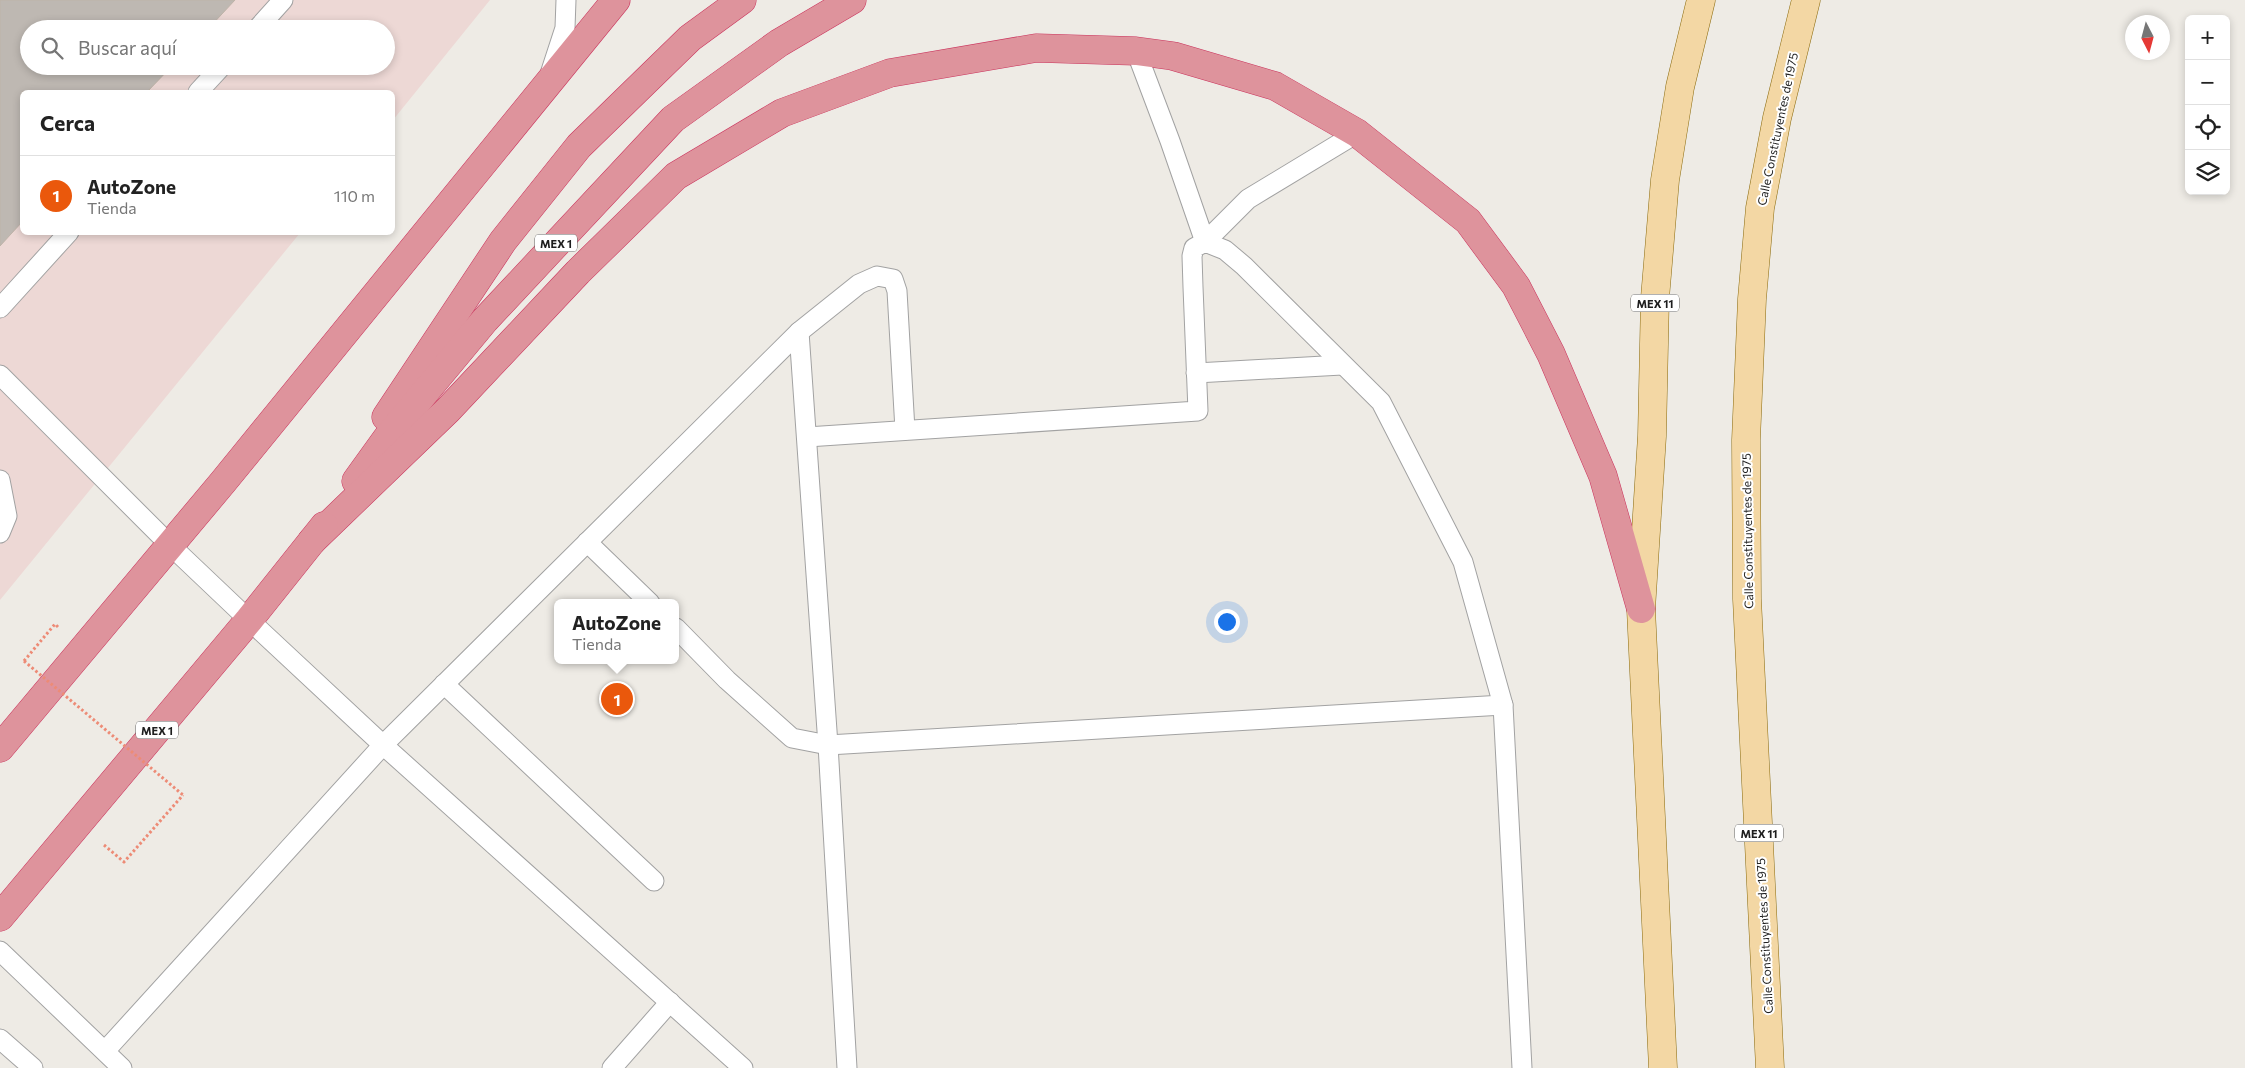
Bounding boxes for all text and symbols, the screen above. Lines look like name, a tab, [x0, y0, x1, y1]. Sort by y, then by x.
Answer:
north arrow	[2125, 15, 2170, 60]
map controls	[2185, 15, 2230, 195]
button: +	[2185, 15, 2230, 60]
search box	[20, 20, 395, 75]
icon: search	[38, 34, 66, 62]
text: Buscar aquí	[78, 36, 177, 59]
street label: Calle Constituyentes de 1975	[1754, 51, 1800, 207]
button: −	[2185, 60, 2230, 105]
button: locate	[2185, 105, 2230, 150]
text: Cerca	[40, 110, 95, 135]
button: layers	[2185, 150, 2230, 195]
text: AutoZone	[87, 175, 176, 198]
text: 1	[52, 186, 60, 205]
text: 110 m	[334, 186, 375, 205]
text: Tienda	[87, 198, 137, 217]
road number: MEX 1	[535, 234, 577, 252]
road number: MEX 11	[1631, 294, 1679, 312]
street label: Calle Constituyentes de 1975	[1739, 453, 1755, 609]
popup	[554, 599, 679, 664]
your location	[1214, 609, 1240, 635]
text: AutoZone	[572, 611, 661, 634]
text: Tienda	[572, 634, 622, 653]
pin: 1	[601, 680, 633, 718]
road number: MEX 1	[136, 722, 178, 738]
road number: MEX 11	[1735, 824, 1783, 841]
street label: Calle Constituyentes de 1975	[1753, 858, 1775, 1014]

